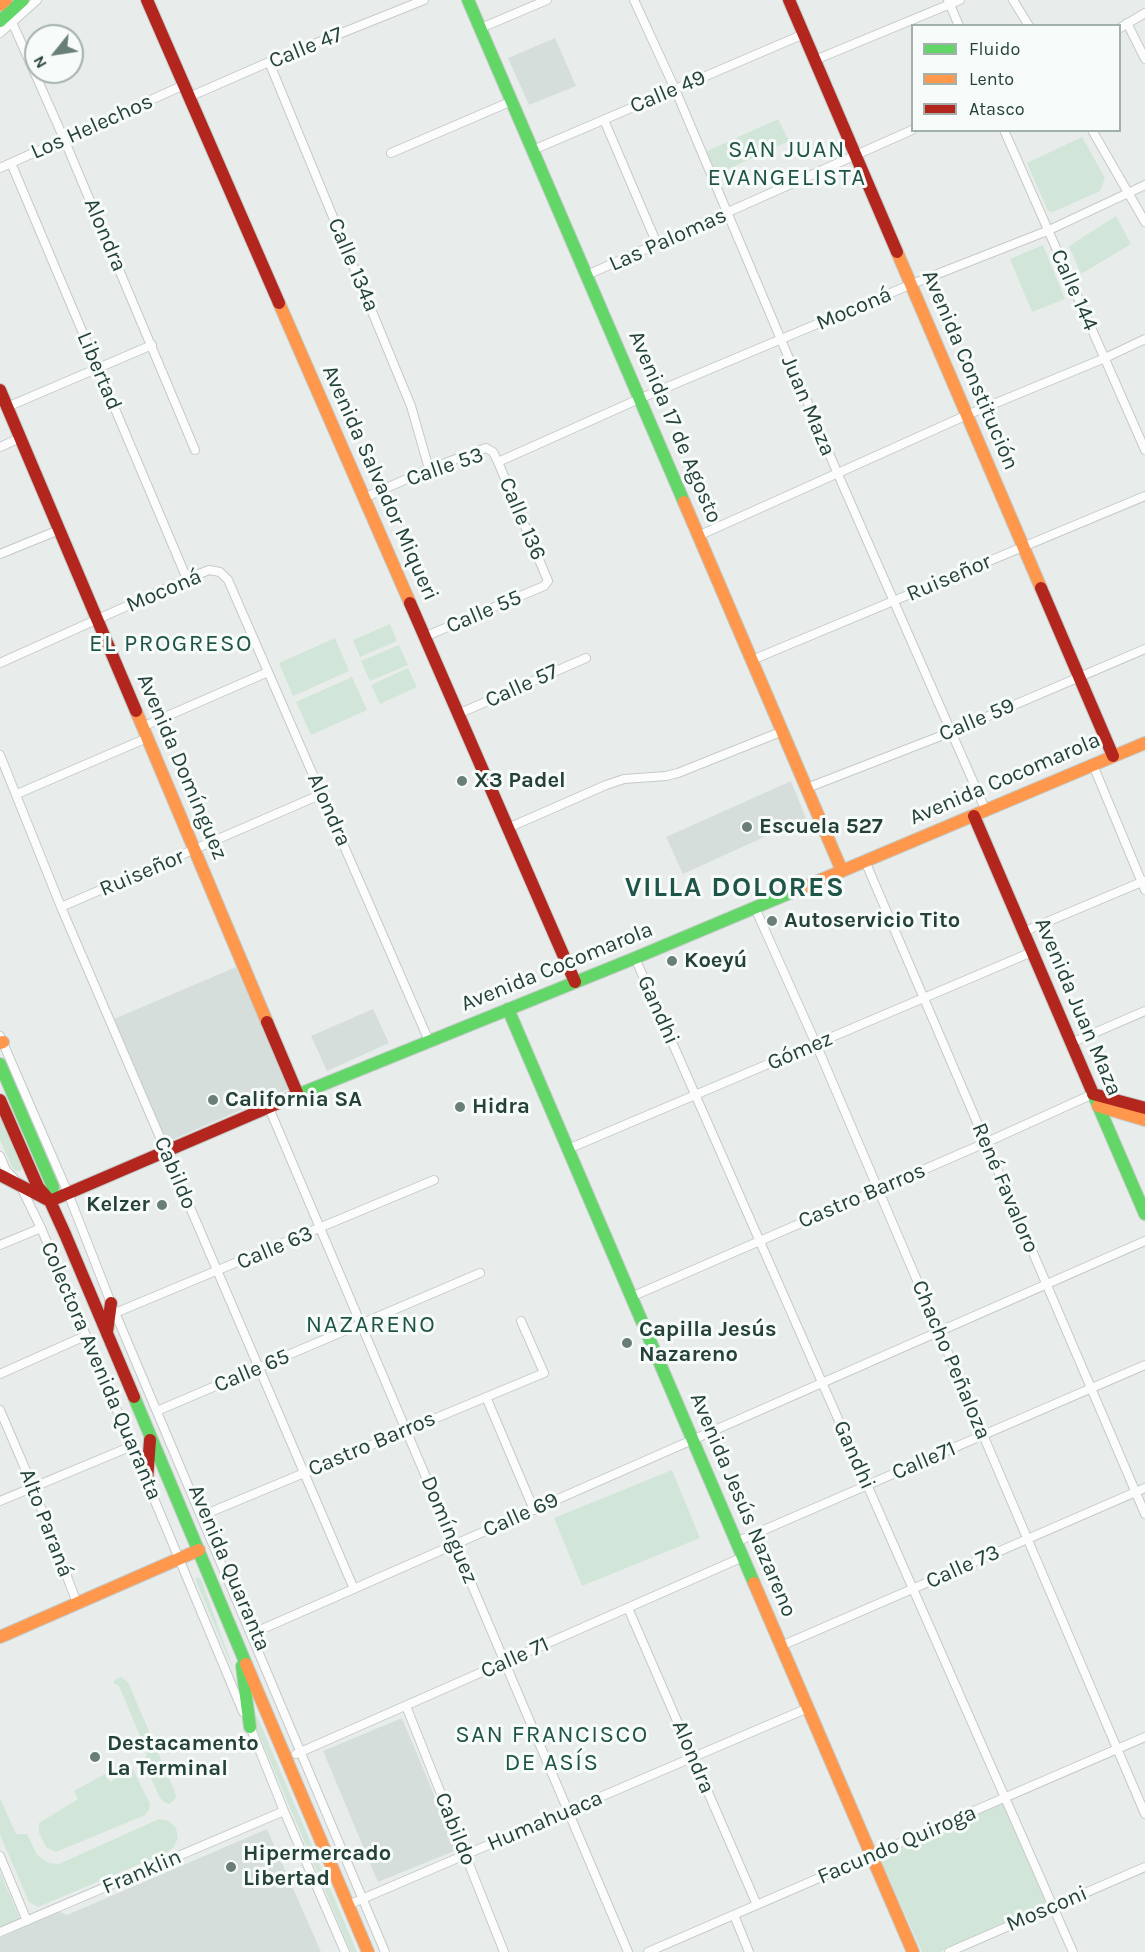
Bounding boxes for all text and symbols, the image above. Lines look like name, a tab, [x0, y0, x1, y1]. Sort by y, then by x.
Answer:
street label: Calle 47	[265, 21, 347, 75]
north arrow	[24, 24, 84, 84]
legend	[911, 24, 1121, 132]
text: Fluido	[969, 38, 1020, 60]
text: N	[29, 53, 51, 72]
street label: Calle 49	[626, 64, 710, 120]
text: Lento	[969, 68, 1014, 90]
street label: Los Helechos	[27, 88, 157, 166]
text: Atasco	[969, 98, 1025, 120]
district label: SAN JUAN EVANGELISTA	[707, 136, 867, 192]
street label: Alondra	[78, 194, 132, 276]
street label: Las Palomas	[605, 202, 731, 278]
street label: Calle 134a	[321, 214, 385, 316]
street label: Calle 144	[1044, 245, 1104, 335]
street label: Avenida Constitución	[916, 266, 1024, 474]
street label: Moconá	[812, 281, 896, 337]
street label: Avenida 17 de Agosto	[623, 327, 727, 527]
street label: Libertad	[71, 328, 127, 414]
street label: Juan Maza	[775, 352, 841, 460]
street label: Avenida Salvador Miqueri	[316, 361, 444, 605]
street label: Calle 53	[403, 442, 487, 492]
street label: Calle 136	[493, 474, 551, 564]
street label: Ruiseñor	[903, 548, 995, 608]
street label: Moconá	[122, 563, 206, 619]
street label: Calle 55	[442, 584, 526, 640]
district label: EL PROGRESO	[89, 630, 253, 658]
street label: Calle 57	[481, 658, 563, 714]
street label: Avenida Domínguez	[131, 670, 233, 864]
street label: Calle 59	[935, 692, 1019, 748]
street label: Avenida Cocomarola	[906, 727, 1104, 831]
place label: X3 Padel	[474, 768, 566, 794]
street label: Alondra	[301, 769, 357, 851]
marker: X3 Padel	[455, 774, 469, 788]
place label: Escuela 527	[759, 814, 883, 840]
marker: Escuela 527	[740, 820, 754, 834]
street label: Ruiseñor	[96, 843, 188, 903]
district label: VILLA DOLORES	[625, 871, 845, 905]
place label: Autoservicio Tito	[784, 908, 960, 934]
marker: Autoservicio Tito	[765, 914, 779, 928]
street label: Avenida Juan Maza	[1029, 914, 1127, 1100]
street label: Avenida Cocomarola	[457, 916, 657, 1018]
place label: Koeyú	[684, 948, 747, 974]
marker: Koeyú	[665, 954, 679, 968]
street label: Gandhi	[631, 972, 685, 1048]
street label: Gómez	[763, 1025, 837, 1077]
place label: California SA	[225, 1087, 362, 1113]
marker: California SA	[206, 1093, 220, 1107]
place label: Hidra	[472, 1094, 530, 1120]
marker: Hidra	[453, 1100, 467, 1114]
street label: René Favaloro	[966, 1119, 1044, 1257]
street label: Cabildo	[148, 1133, 202, 1213]
street label: Castro Barros	[794, 1157, 930, 1235]
place label: Kelzer	[86, 1192, 150, 1218]
marker: Kelzer	[155, 1198, 169, 1212]
street label: Calle 63	[233, 1220, 317, 1276]
street label: Colectora Avenida Quaranta	[35, 1238, 167, 1504]
street label: Chacho Peñaloza	[906, 1276, 996, 1444]
district label: NAZARENO	[306, 1311, 436, 1339]
place label: Capilla Jesús Nazareno	[639, 1317, 777, 1368]
marker: Capilla Jesús Nazareno	[620, 1336, 634, 1350]
street label: Calle 65	[210, 1343, 294, 1399]
street label: Avenida Jesús Nazareno	[684, 1389, 802, 1621]
street label: Castro Barros	[304, 1405, 440, 1483]
street label: Gandhi	[827, 1417, 881, 1493]
street label: Calle71	[888, 1436, 960, 1486]
street label: Alto Paraná	[13, 1465, 79, 1581]
street label: Domínguez	[414, 1472, 484, 1588]
street label: Avenida Quaranta	[182, 1481, 276, 1655]
street label: Calle 69	[479, 1487, 563, 1543]
street label: Calle 73	[922, 1539, 1004, 1595]
street label: Calle 71	[477, 1631, 553, 1685]
street label: Alondra	[666, 1716, 720, 1798]
district label: SAN FRANCISCO DE ASÍS	[455, 1721, 649, 1777]
place label: Destacamento La Terminal	[107, 1731, 259, 1783]
marker: Destacamento La Terminal	[88, 1750, 102, 1764]
street label: Humahuaca	[483, 1785, 607, 1857]
street label: Cabildo	[428, 1789, 482, 1869]
street label: Facundo Quiroga	[814, 1800, 980, 1890]
place label: Hipermercado Libertad	[243, 1841, 391, 1892]
street label: Franklin	[99, 1844, 185, 1900]
marker: Hipermercado Libertad	[224, 1860, 238, 1874]
street label: Mosconi	[1003, 1880, 1091, 1938]

